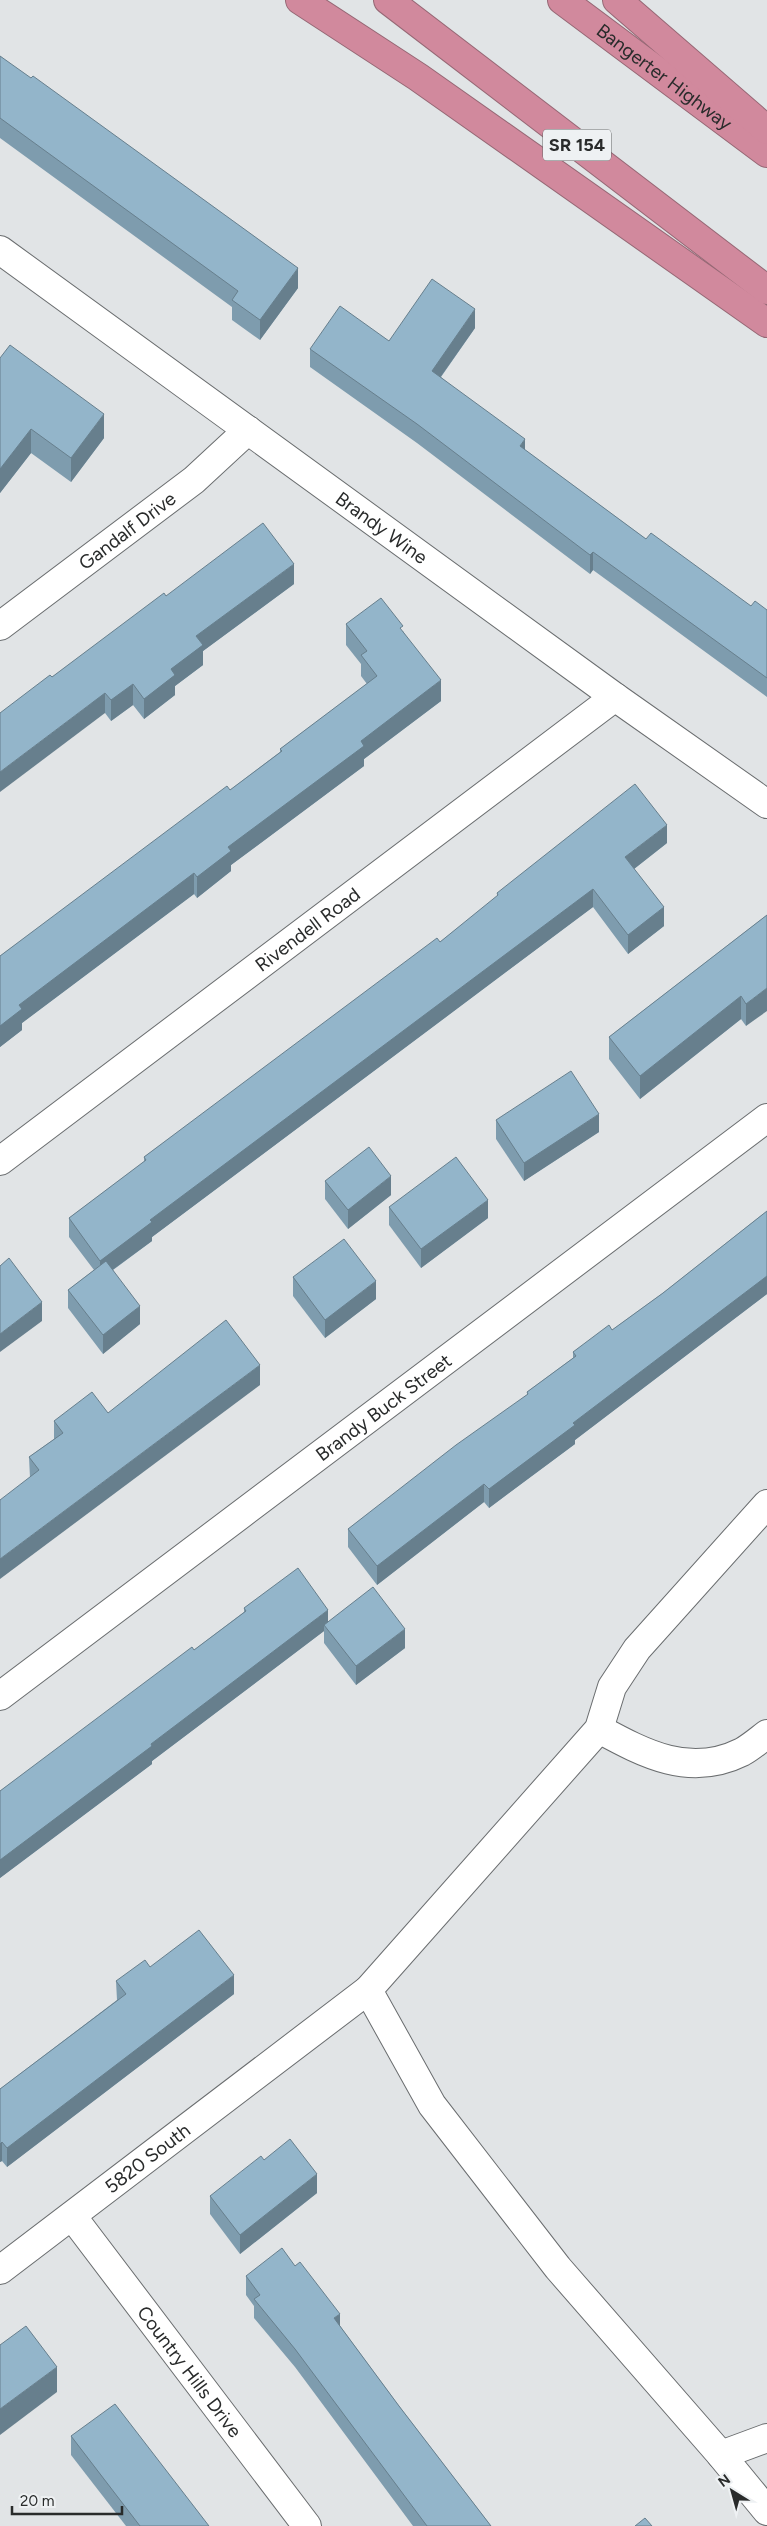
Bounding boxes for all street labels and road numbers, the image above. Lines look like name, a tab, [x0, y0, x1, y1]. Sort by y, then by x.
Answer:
street label: Bangerter Highway	[592, 19, 737, 135]
road number: SR 154	[543, 130, 611, 160]
street label: Gandalf Drive	[74, 486, 180, 574]
street label: Brandy Wine	[331, 486, 432, 569]
street label: Rivendell Road	[250, 882, 364, 976]
street label: Brandy Buck Street	[311, 1349, 456, 1466]
street label: 5820 South	[100, 2118, 194, 2198]
street label: Country Hills Drive	[133, 2301, 247, 2442]

